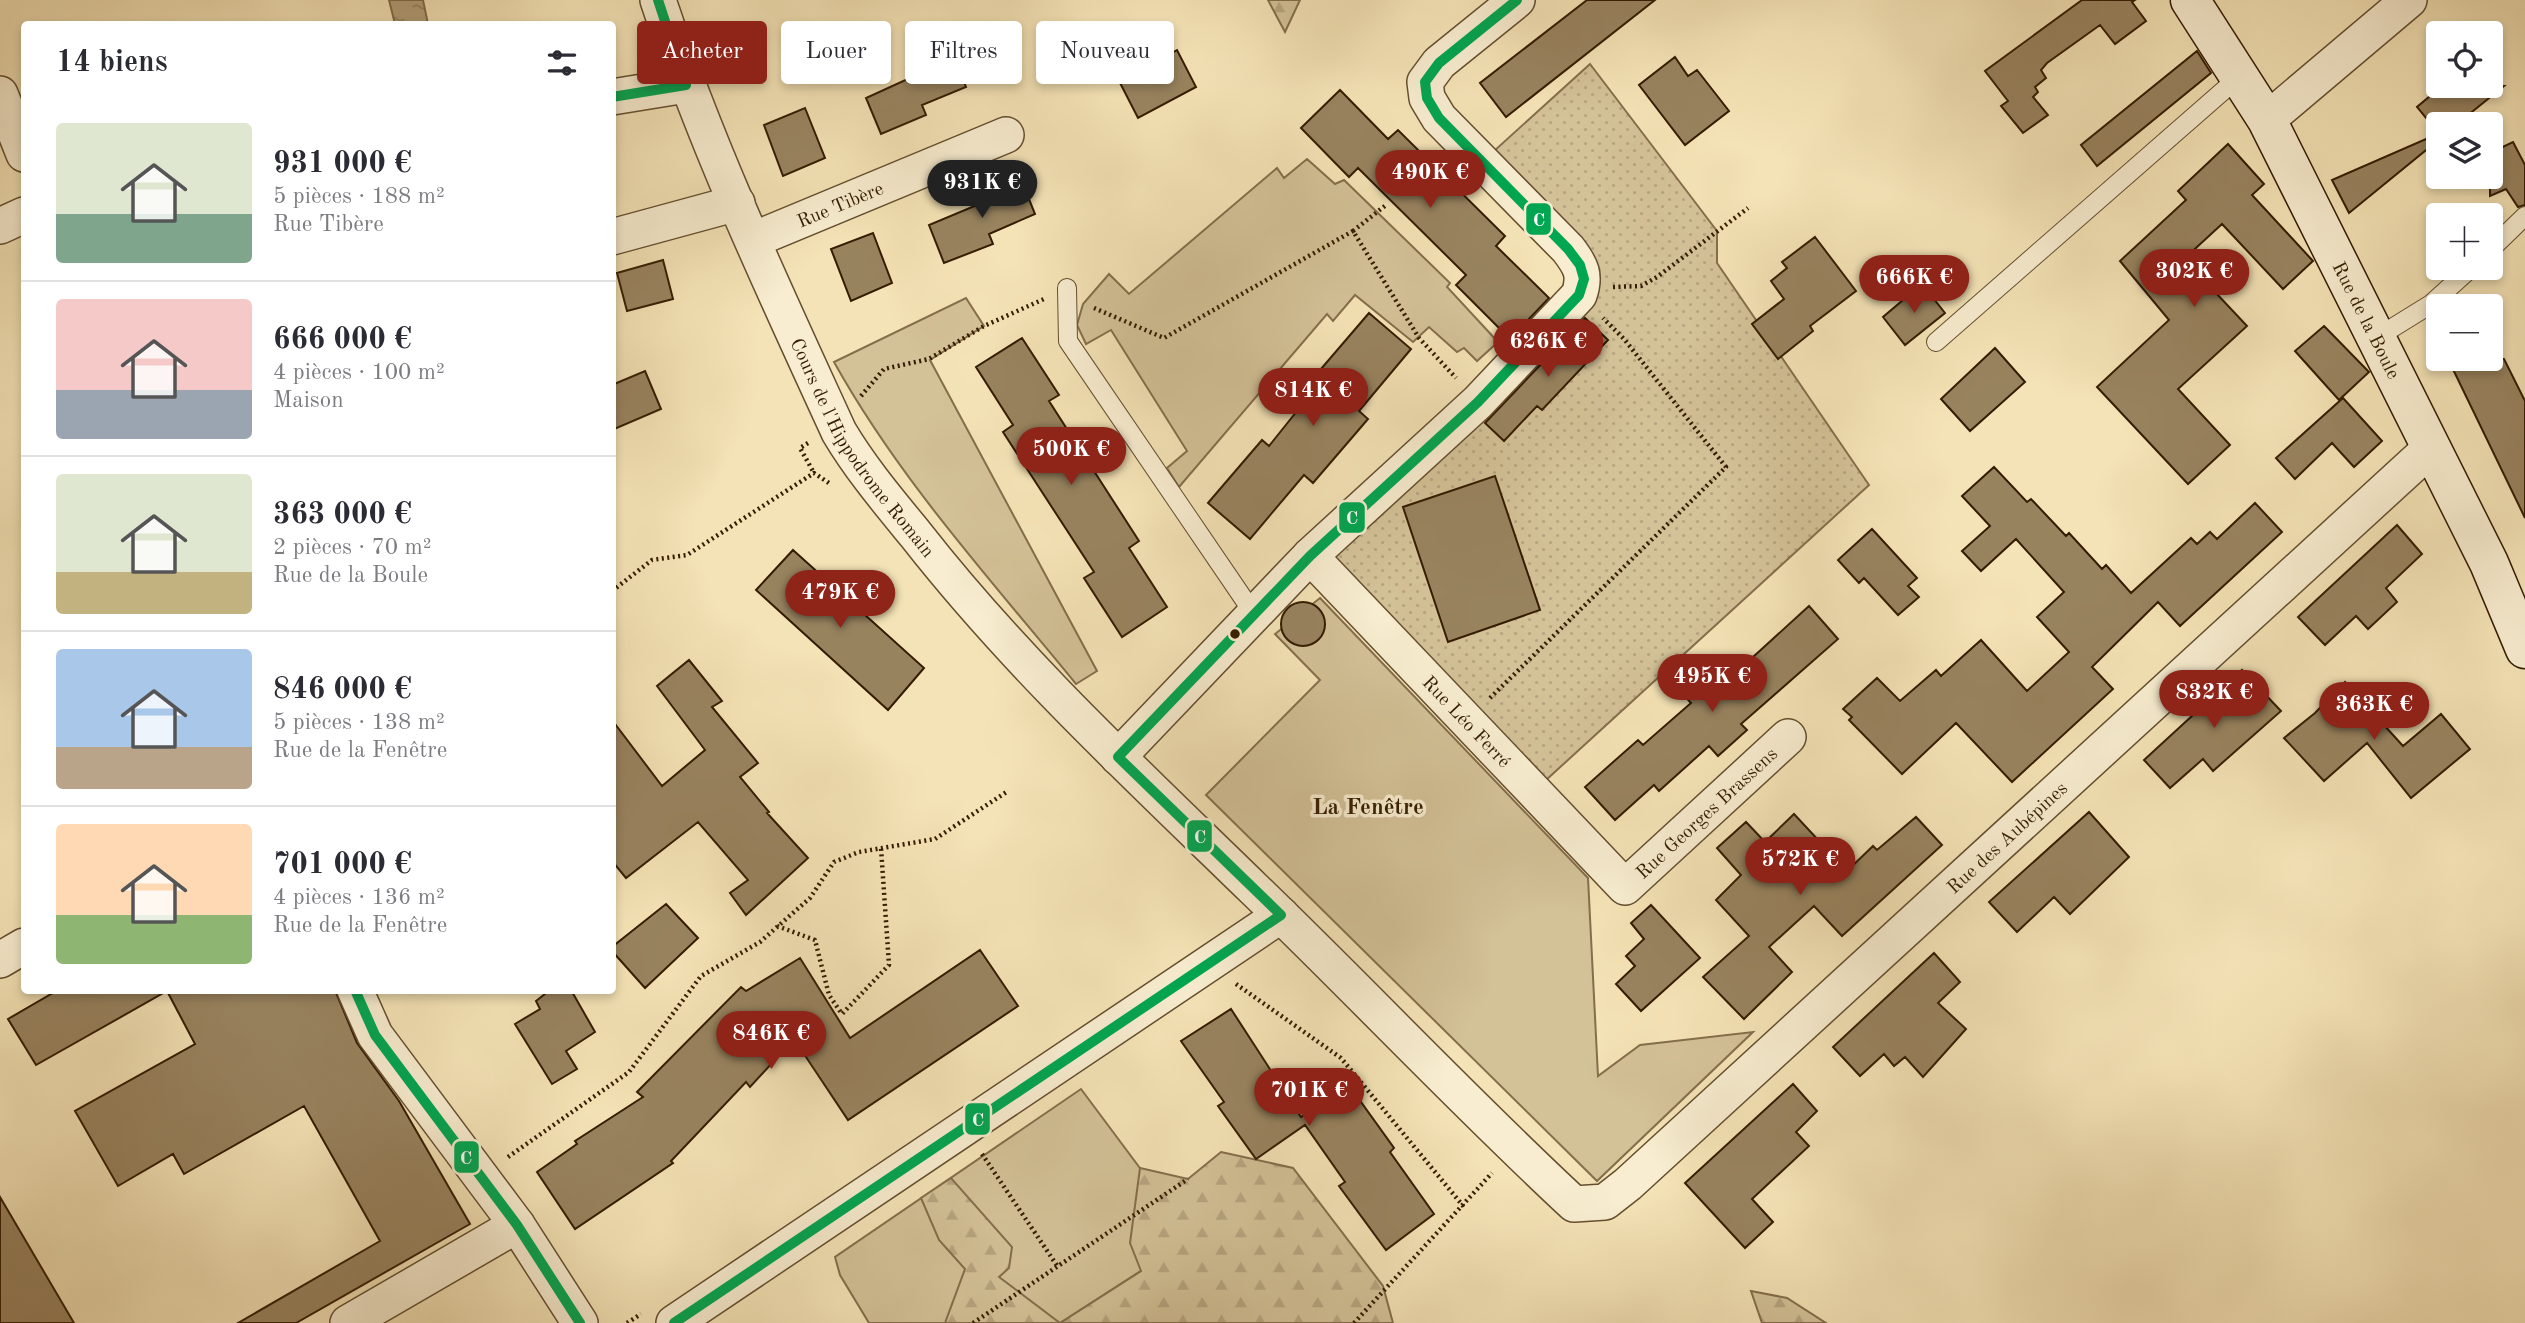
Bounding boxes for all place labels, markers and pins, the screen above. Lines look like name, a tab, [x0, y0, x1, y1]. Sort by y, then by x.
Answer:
pin: 490K €	[1373, 150, 1487, 210]
pin: 931K €	[925, 160, 1039, 220]
pin: 302K €	[2137, 250, 2251, 309]
pin: 666K €	[1857, 256, 1971, 315]
pin: 626K €	[1491, 320, 1605, 379]
pin: 814K €	[1256, 368, 1370, 428]
pin: 500K €	[1014, 428, 1128, 487]
pin: 479K €	[783, 570, 897, 630]
unlabelled marker	[1228, 627, 1242, 641]
pin: 495K €	[1655, 654, 1769, 714]
pin: 832K €	[2157, 670, 2271, 730]
pin: 363K €	[2317, 682, 2431, 742]
pin: 572K €	[1743, 838, 1857, 897]
pin: 846K €	[714, 1012, 828, 1071]
pin: 701K €	[1252, 1068, 1366, 1128]

